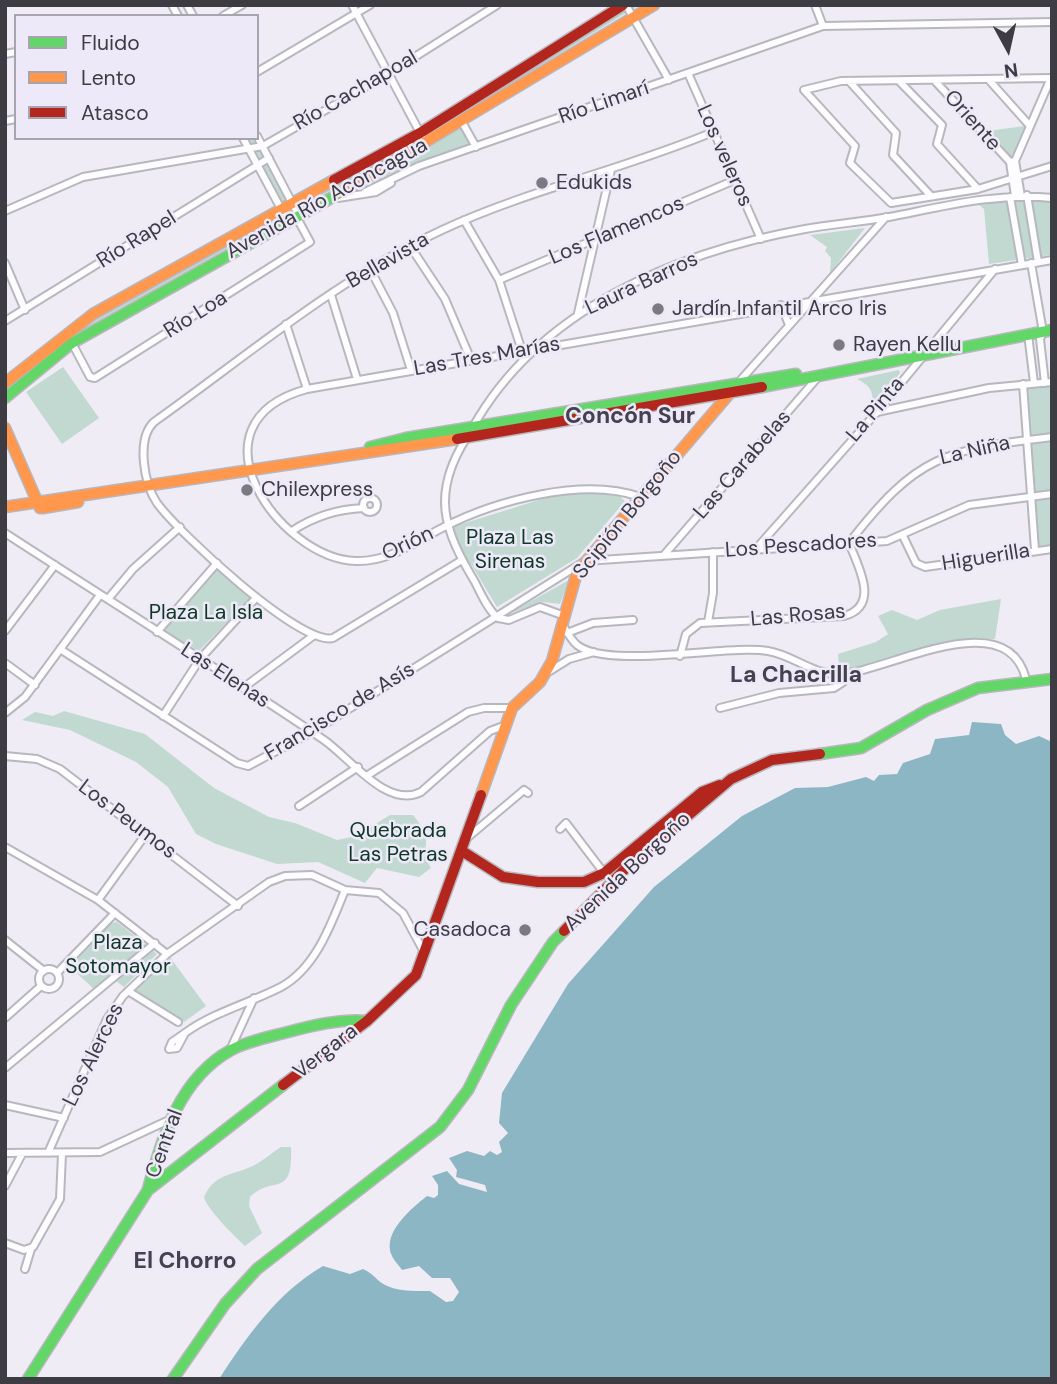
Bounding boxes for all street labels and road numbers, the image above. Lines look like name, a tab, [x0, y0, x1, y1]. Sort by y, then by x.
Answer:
street label: Río Cachapoal	[290, 45, 422, 137]
street label: Río Limarí	[556, 76, 652, 130]
street label: Oriente	[938, 85, 1006, 157]
street label: Los veleros	[690, 101, 758, 211]
street label: Avenida Río Aconcagua	[222, 133, 432, 265]
street label: Los Flamencos	[546, 191, 688, 271]
street label: Río Rapel	[93, 206, 181, 274]
street label: Bellavista	[342, 227, 434, 295]
street label: Laura Barros	[582, 247, 702, 321]
street label: Río Loa	[160, 286, 232, 344]
street label: Las Tres Marías	[412, 332, 562, 382]
street label: La Pinta	[842, 372, 910, 448]
street label: Las Carabelas	[689, 405, 797, 525]
street label: La Niña	[938, 431, 1012, 471]
street label: Scipión Borgoño	[568, 446, 688, 584]
street label: Orión	[378, 521, 438, 567]
street label: Los Pescadores	[724, 528, 878, 564]
street label: Higuerilla	[940, 539, 1032, 577]
street label: Las Rosas	[749, 599, 847, 633]
street label: Las Elenas	[176, 638, 274, 714]
street label: Francisco de Asís	[260, 657, 420, 767]
street label: Los Peumos	[73, 775, 181, 865]
street label: Avenida Borgoño	[560, 807, 696, 937]
street label: Los Alerces	[58, 999, 130, 1111]
street label: Vergara	[289, 1019, 363, 1085]
street label: Central	[141, 1106, 189, 1182]

